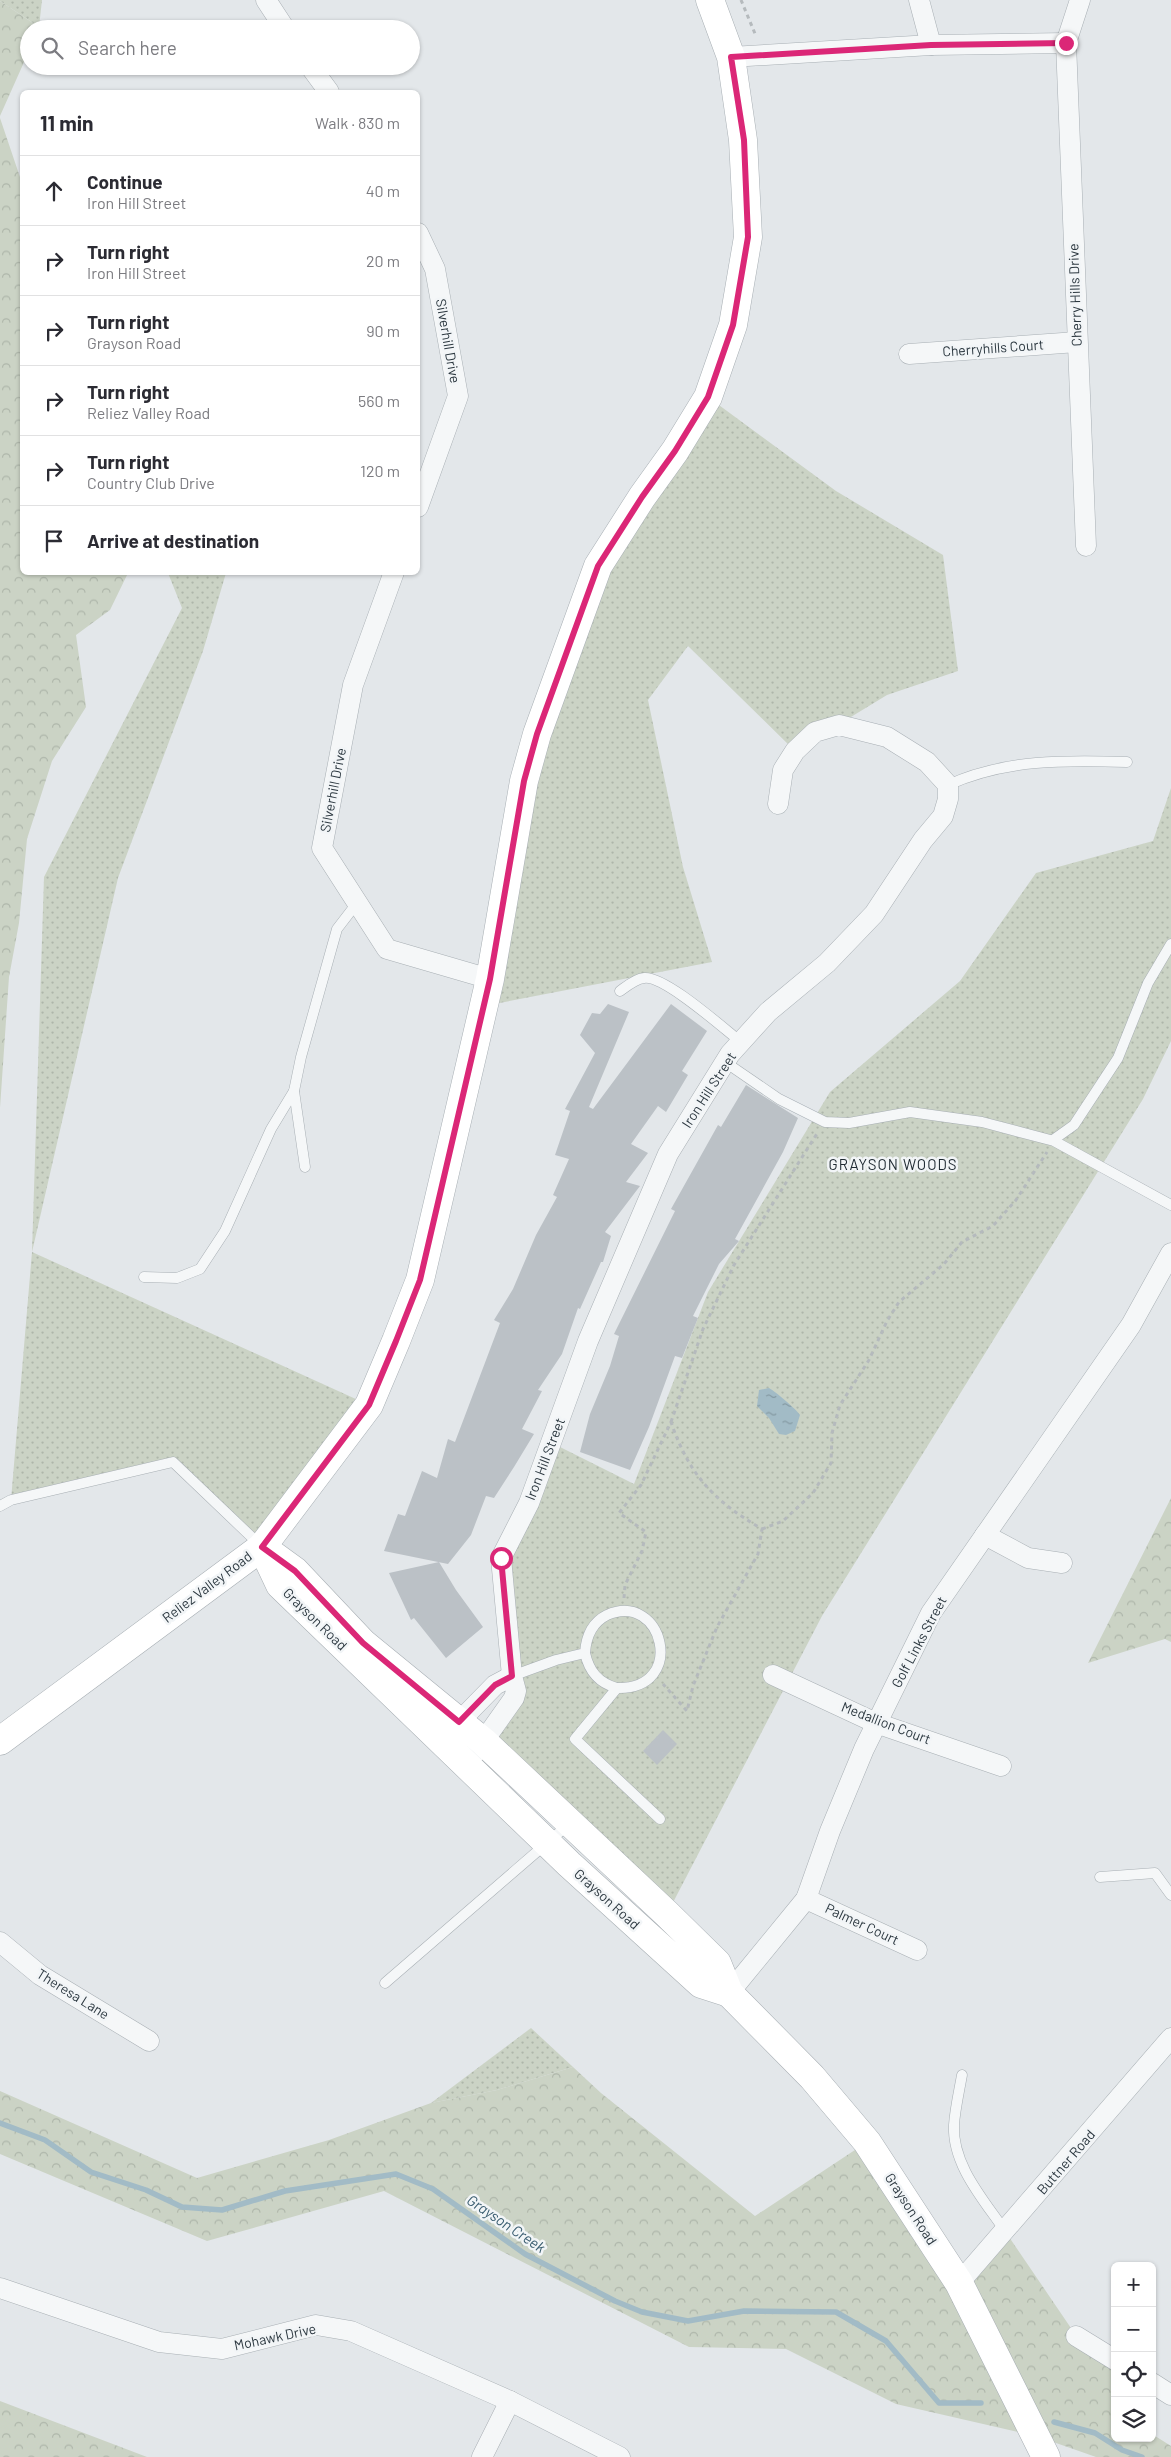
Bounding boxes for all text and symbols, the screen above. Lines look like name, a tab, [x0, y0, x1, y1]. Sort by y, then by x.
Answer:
search box	[20, 20, 420, 75]
route end	[1055, 32, 1078, 55]
icon: search	[38, 34, 66, 62]
text: Search here	[78, 36, 177, 59]
text: 11 min	[40, 110, 94, 135]
text: Walk · 830 m	[315, 113, 400, 132]
text: Continue	[87, 170, 163, 193]
icon: ahead	[40, 177, 68, 205]
text: 40 m	[366, 181, 400, 200]
text: Iron Hill Street	[87, 193, 186, 212]
text: Turn right	[87, 240, 169, 263]
street label: Cherry Hills Drive	[1064, 243, 1085, 347]
icon: right	[40, 247, 68, 275]
text: 20 m	[366, 251, 400, 270]
text: Iron Hill Street	[87, 263, 186, 282]
street label: Silverhill Drive	[433, 297, 464, 384]
text: Turn right	[87, 310, 169, 333]
icon: right	[40, 317, 68, 345]
text: 90 m	[366, 321, 400, 340]
text: Grayson Road	[87, 333, 181, 352]
street label: Cherryhills Court	[942, 335, 1044, 360]
text: Turn right	[87, 380, 169, 403]
icon: right	[40, 387, 68, 415]
text: 560 m	[358, 391, 400, 410]
text: Reliez Valley Road	[87, 403, 210, 422]
text: Turn right	[87, 450, 169, 473]
icon: right	[40, 457, 68, 485]
text: 120 m	[360, 461, 400, 480]
text: Country Club Drive	[87, 473, 215, 492]
icon: arrive	[40, 527, 68, 555]
text: Arrive at destination	[87, 529, 259, 552]
street label: Silverhill Drive	[316, 746, 349, 833]
street label: Iron Hill Street	[678, 1049, 739, 1131]
district label: GRAYSON WOODS	[828, 1155, 958, 1173]
street label: Iron Hill Street	[521, 1415, 568, 1502]
street label: Reliez Valley Road	[158, 1547, 255, 1626]
route start	[490, 1547, 513, 1570]
street label: Grayson Road	[280, 1584, 351, 1653]
street label: Golf Links Street	[887, 1593, 950, 1690]
street label: Medallion Court	[839, 1698, 933, 1747]
street label: Grayson Road	[571, 1865, 644, 1933]
street label: Palmer Court	[823, 1899, 902, 1948]
street label: Theresa Lane	[34, 1965, 113, 2022]
street label: Buttner Road	[1033, 2126, 1098, 2197]
street label: Grayson Road	[882, 2170, 941, 2248]
water label: Grayson Creek	[464, 2190, 550, 2256]
map controls	[1111, 2262, 1156, 2442]
button: +	[1111, 2262, 1156, 2307]
button: −	[1111, 2307, 1156, 2352]
street label: Mohawk Drive	[232, 2320, 317, 2353]
button: locate	[1111, 2352, 1156, 2397]
button: layers	[1111, 2397, 1156, 2442]

